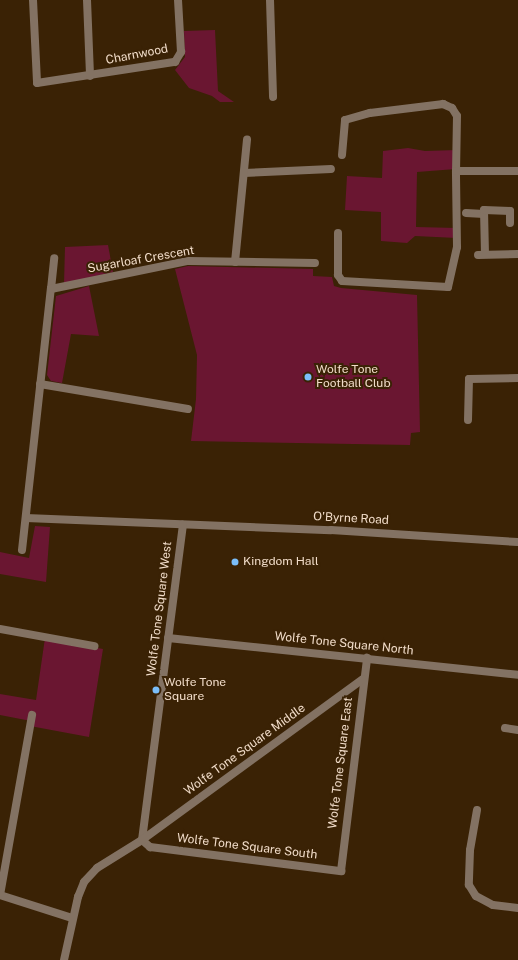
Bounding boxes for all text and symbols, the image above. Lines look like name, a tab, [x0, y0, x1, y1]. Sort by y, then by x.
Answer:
street label: Charnwood	[105, 42, 169, 68]
street label: Sugarloaf Crescent	[87, 244, 195, 276]
place label: Wolfe Tone Football Club	[316, 363, 391, 391]
marker: Wolfe Tone Football Club	[303, 372, 313, 382]
street label: O'Byrne Road	[313, 510, 389, 528]
street label: Wolfe Tone Square West	[145, 540, 175, 678]
place label: Kingdom Hall	[243, 555, 319, 569]
marker: Kingdom Hall	[230, 557, 240, 567]
street label: Wolfe Tone Square North	[274, 630, 414, 658]
place label: Wolfe Tone Square	[164, 676, 226, 704]
marker: Wolfe Tone Square	[151, 685, 161, 695]
street label: Wolfe Tone Square East	[326, 696, 356, 830]
street label: Wolfe Tone Square Middle	[182, 701, 308, 799]
street label: Wolfe Tone Square South	[176, 831, 318, 863]

